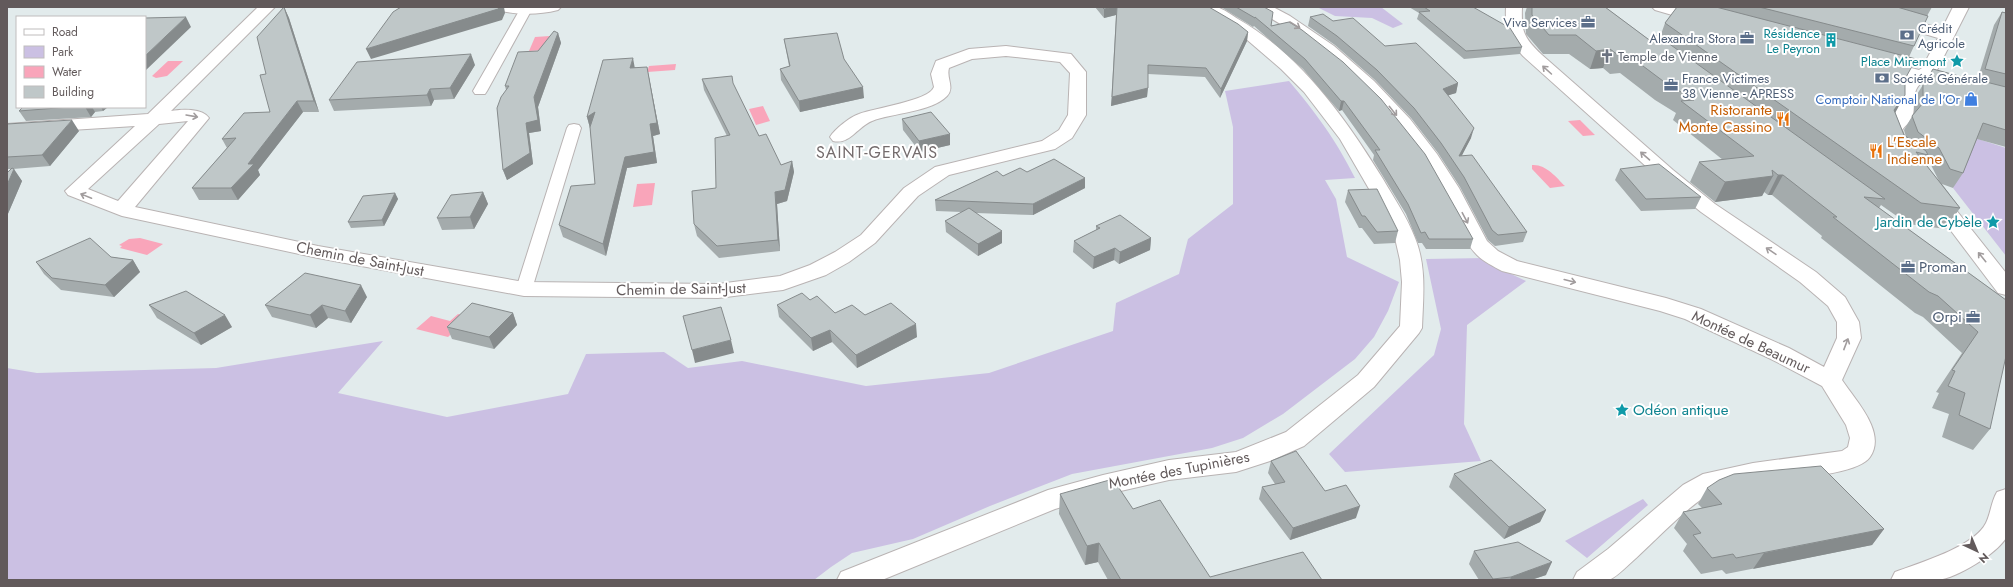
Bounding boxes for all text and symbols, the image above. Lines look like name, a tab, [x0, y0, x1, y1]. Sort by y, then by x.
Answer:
place label: Viva Services	[1503, 13, 1577, 32]
office icon: Viva Services	[1580, 14, 1596, 30]
legend	[16, 16, 146, 108]
place label: Crédit Agricole	[1918, 19, 1965, 53]
one-way arrow	[1289, 22, 1301, 30]
text: Road	[52, 23, 78, 41]
place label: Résidence Le Peyron	[1764, 24, 1820, 58]
bank icon: Crédit Agricole	[1899, 27, 1915, 43]
place label: Alexandra Stora	[1649, 29, 1736, 48]
office icon: Alexandra Stora	[1739, 30, 1755, 46]
building icon: Résidence Le Peyron	[1823, 32, 1839, 48]
text: Park	[52, 43, 74, 61]
place label: Temple de Vienne	[1618, 47, 1718, 66]
church icon: Temple de Vienne	[1599, 48, 1615, 64]
place label: Place Miremont	[1861, 52, 1947, 71]
place icon: Place Miremont	[1949, 53, 1965, 69]
text: Water	[52, 63, 83, 81]
one-way arrow	[1542, 65, 1552, 74]
place label: France Victimes 38 Vienne - APRESS	[1682, 69, 1794, 103]
place label: Société Générale	[1893, 69, 1988, 88]
bank icon: Société Générale	[1874, 70, 1890, 86]
office icon: France Victimes 38 Vienne - APRESS	[1663, 77, 1679, 93]
text: Building	[52, 83, 94, 101]
place label: Comptoir National de l'Or	[1816, 90, 1961, 109]
shop icon: Comptoir National de l'Or	[1963, 91, 1979, 107]
place label: Ristorante Monte Cassino	[1678, 99, 1772, 138]
one-way arrow	[1388, 105, 1397, 116]
restaurant icon: Ristorante Monte Cassino	[1775, 111, 1791, 127]
one-way arrow	[185, 113, 198, 121]
place label: L'Escale Indienne	[1887, 131, 1942, 170]
district label: SAINT-GERVAIS	[816, 141, 938, 164]
restaurant icon: L'Escale Indienne	[1868, 143, 1884, 159]
one-way arrow	[1639, 151, 1650, 160]
one-way arrow	[80, 191, 92, 199]
place label: Jardin de Cybèle	[1874, 211, 1982, 233]
one-way arrow	[1462, 212, 1470, 224]
place icon: Jardin de Cybèle	[1985, 214, 2001, 230]
street label: Chemin de Saint-Just	[294, 236, 426, 282]
one-way arrow	[1765, 247, 1776, 255]
one-way arrow	[1978, 251, 1987, 262]
place label: Proman	[1919, 256, 1967, 278]
office icon: Proman	[1900, 259, 1916, 275]
street label: Chemin de Saint-Just	[616, 277, 746, 301]
one-way arrow	[1564, 278, 1577, 285]
street label: Montée de Beaumur	[1688, 305, 1815, 379]
place label: Orpi	[1933, 306, 1962, 328]
office icon: Orpi	[1965, 309, 1981, 325]
one-way arrow	[1843, 339, 1851, 351]
place label: Odéon antique	[1633, 399, 1729, 421]
place icon: Odéon antique	[1614, 402, 1630, 418]
street label: Montée des Tupinières	[1107, 446, 1251, 494]
north arrow	[1957, 531, 1997, 571]
text: N	[1975, 549, 1993, 567]

